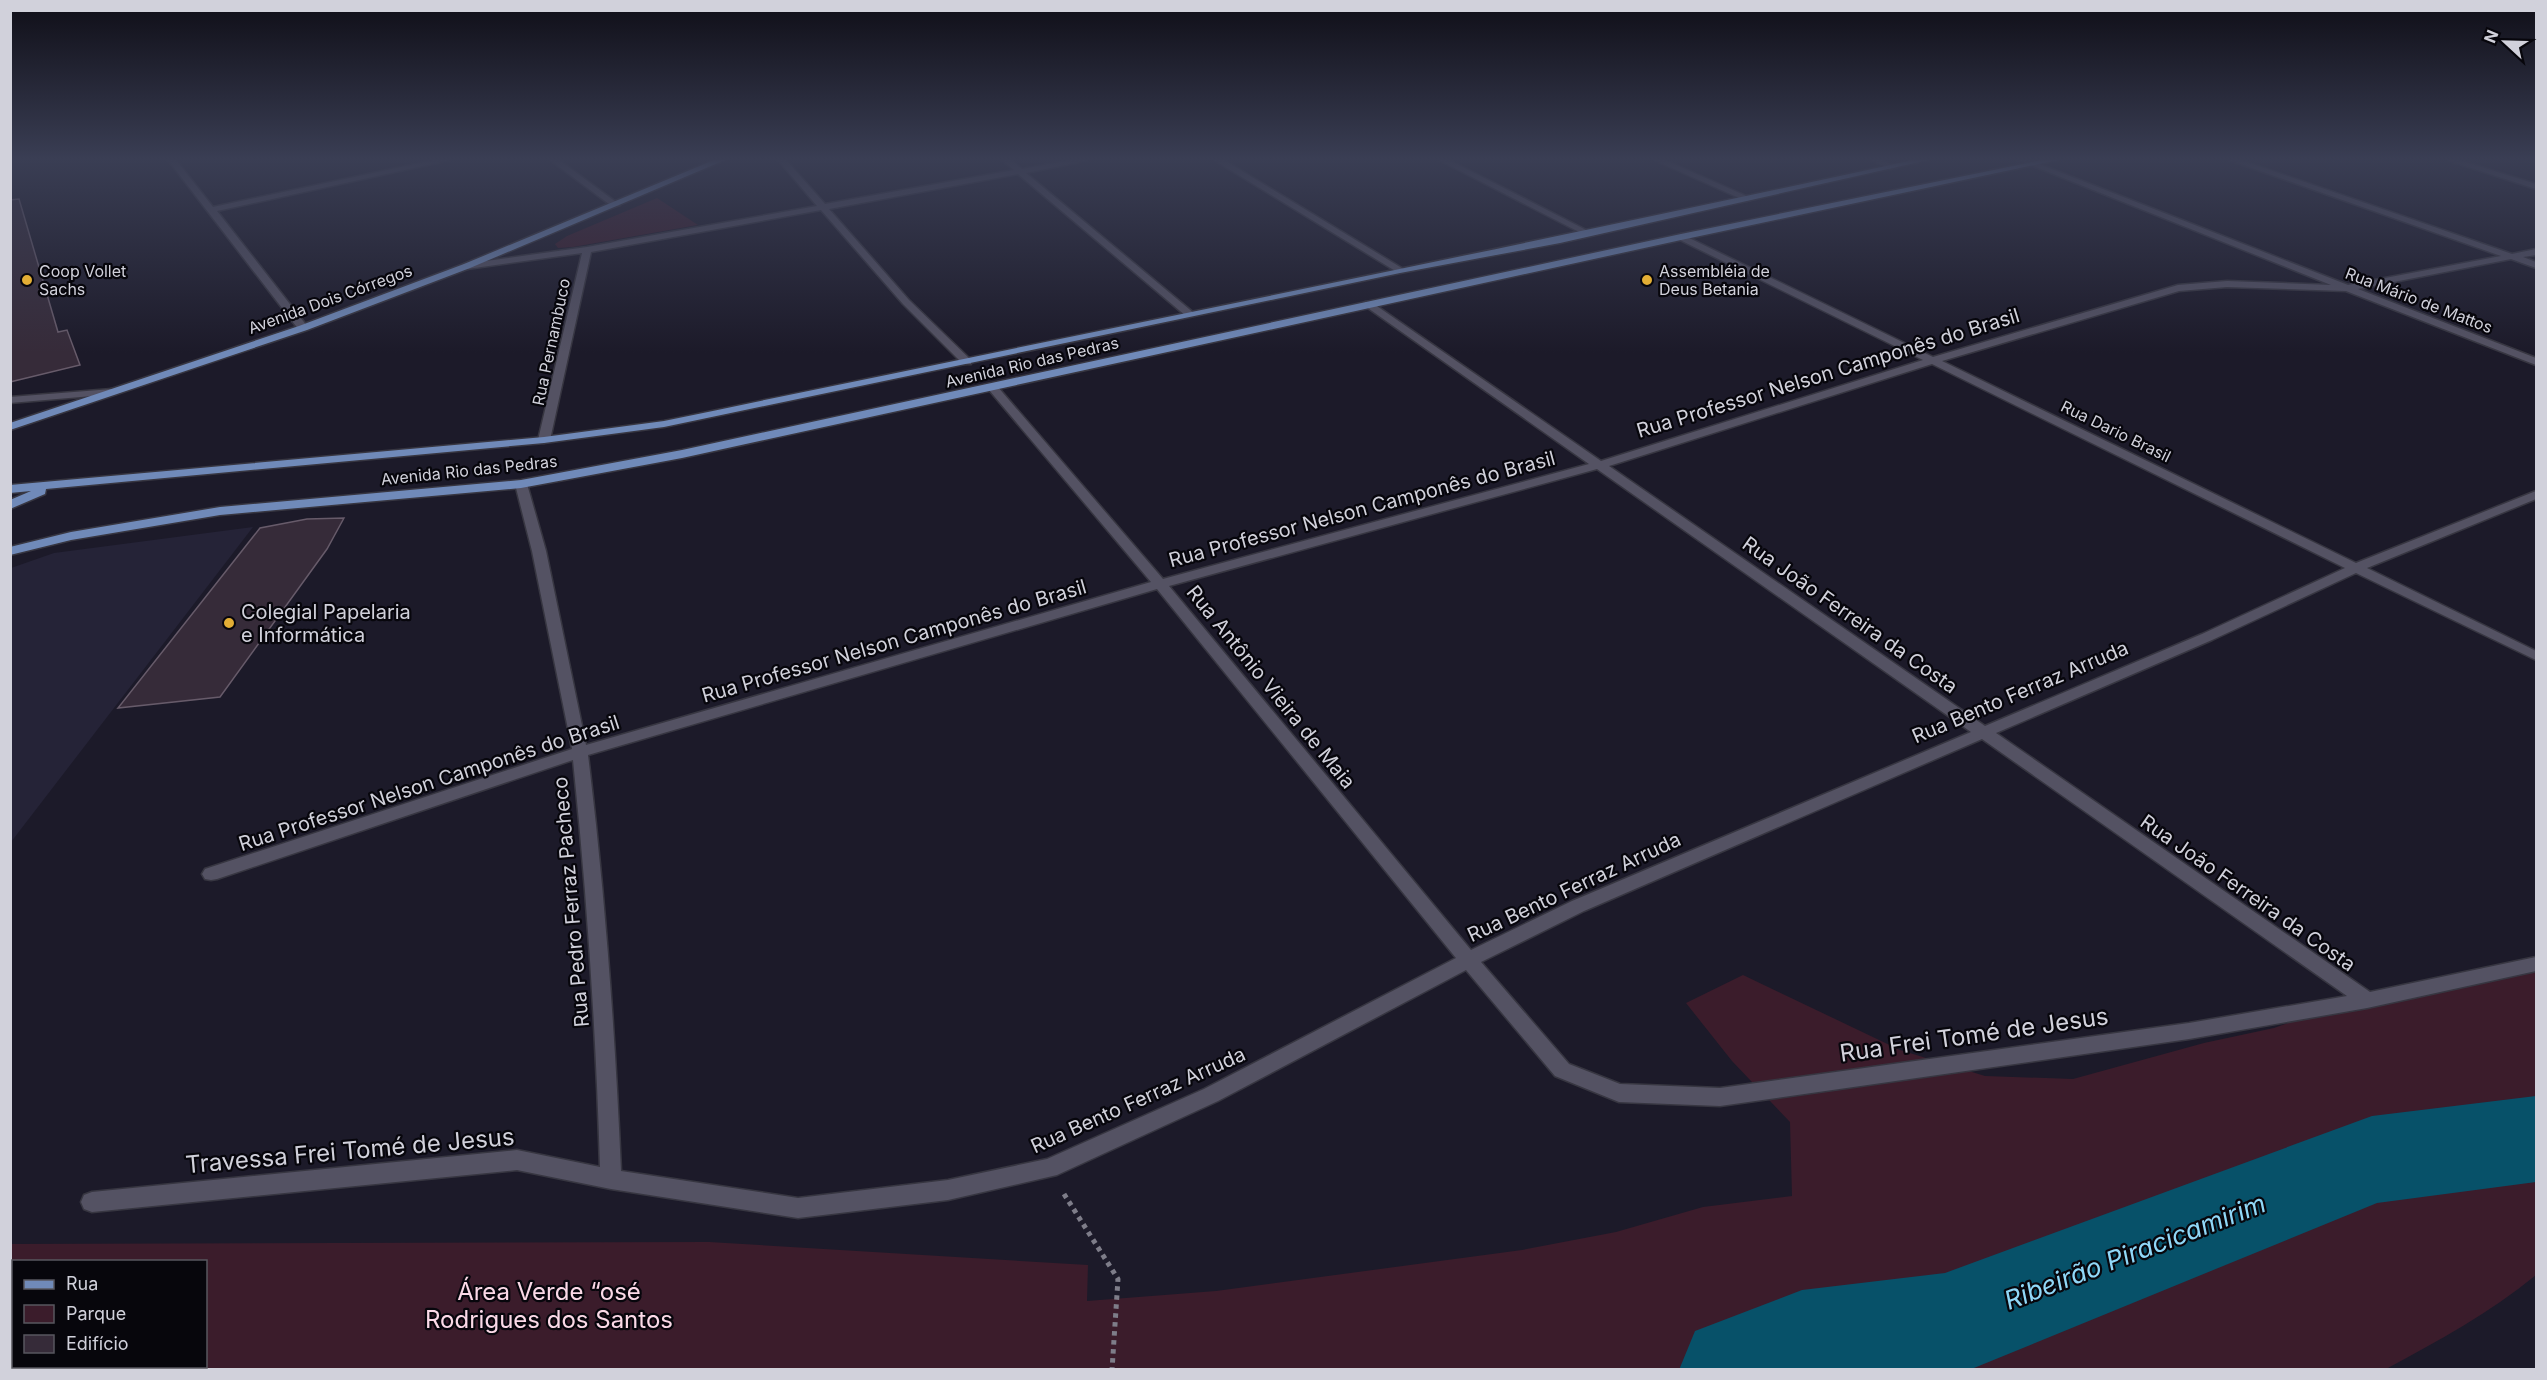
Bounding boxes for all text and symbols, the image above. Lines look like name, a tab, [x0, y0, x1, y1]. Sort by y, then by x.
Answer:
north arrow	[2475, 12, 2535, 72]
text: N	[2480, 27, 2503, 46]
street label: Avenida Dois Córregos	[245, 260, 415, 338]
place label: Coop Vollet Sachs	[39, 261, 126, 299]
place label: Assembléia de Deus Betania	[1659, 261, 1770, 299]
street label: Rua Mário de Mattos	[2343, 263, 2495, 337]
marker: Coop Vollet Sachs	[20, 273, 34, 287]
marker: Assembléia de Deus Betania	[1640, 273, 1654, 287]
street label: Rua Pernambuco	[528, 277, 574, 407]
street label: Rua Professor Nelson Camponês do Brasil	[1634, 303, 2022, 443]
street label: Avenida Rio das Pedras	[943, 332, 1121, 392]
street label: Rua Dario Brasil	[2058, 396, 2174, 466]
street label: Rua Professor Nelson Camponês do Brasil	[1166, 446, 1558, 572]
street label: Avenida Rio das Pedras	[380, 451, 558, 489]
street label: Rua João Ferreira da Costa	[1738, 532, 1962, 698]
street label: Rua Professor Nelson Camponês do Brasil	[699, 574, 1089, 708]
street label: Rua Antônio Vieira de Maia	[1182, 581, 1360, 793]
place label: Colegial Papelaria e Informática	[241, 600, 411, 647]
marker: Colegial Papelaria e Informática	[222, 616, 236, 630]
street label: Rua Bento Ferraz Arruda	[1908, 636, 2132, 748]
street label: Rua Professor Nelson Camponês do Brasil	[236, 710, 622, 856]
street label: Rua Pedro Ferraz Pacheco	[548, 776, 594, 1028]
street label: Rua João Ferreira da Costa	[2136, 810, 2360, 976]
street label: Rua Bento Ferraz Arruda	[1464, 827, 1684, 947]
street label: Rua Frei Tomé de Jesus	[1838, 1001, 2110, 1068]
street label: Rua Bento Ferraz Arruda	[1027, 1042, 1249, 1158]
street label: Travessa Frei Tomé de Jesus	[184, 1122, 516, 1179]
water label: Ribeirão Piracicamirim	[2000, 1187, 2270, 1316]
legend	[12, 1260, 207, 1368]
text: Rua	[66, 1273, 98, 1294]
park label: Área Verde “osé Rodrigues dos Santos	[425, 1276, 673, 1334]
text: Parque	[66, 1303, 126, 1324]
text: Edifício	[66, 1333, 129, 1354]

